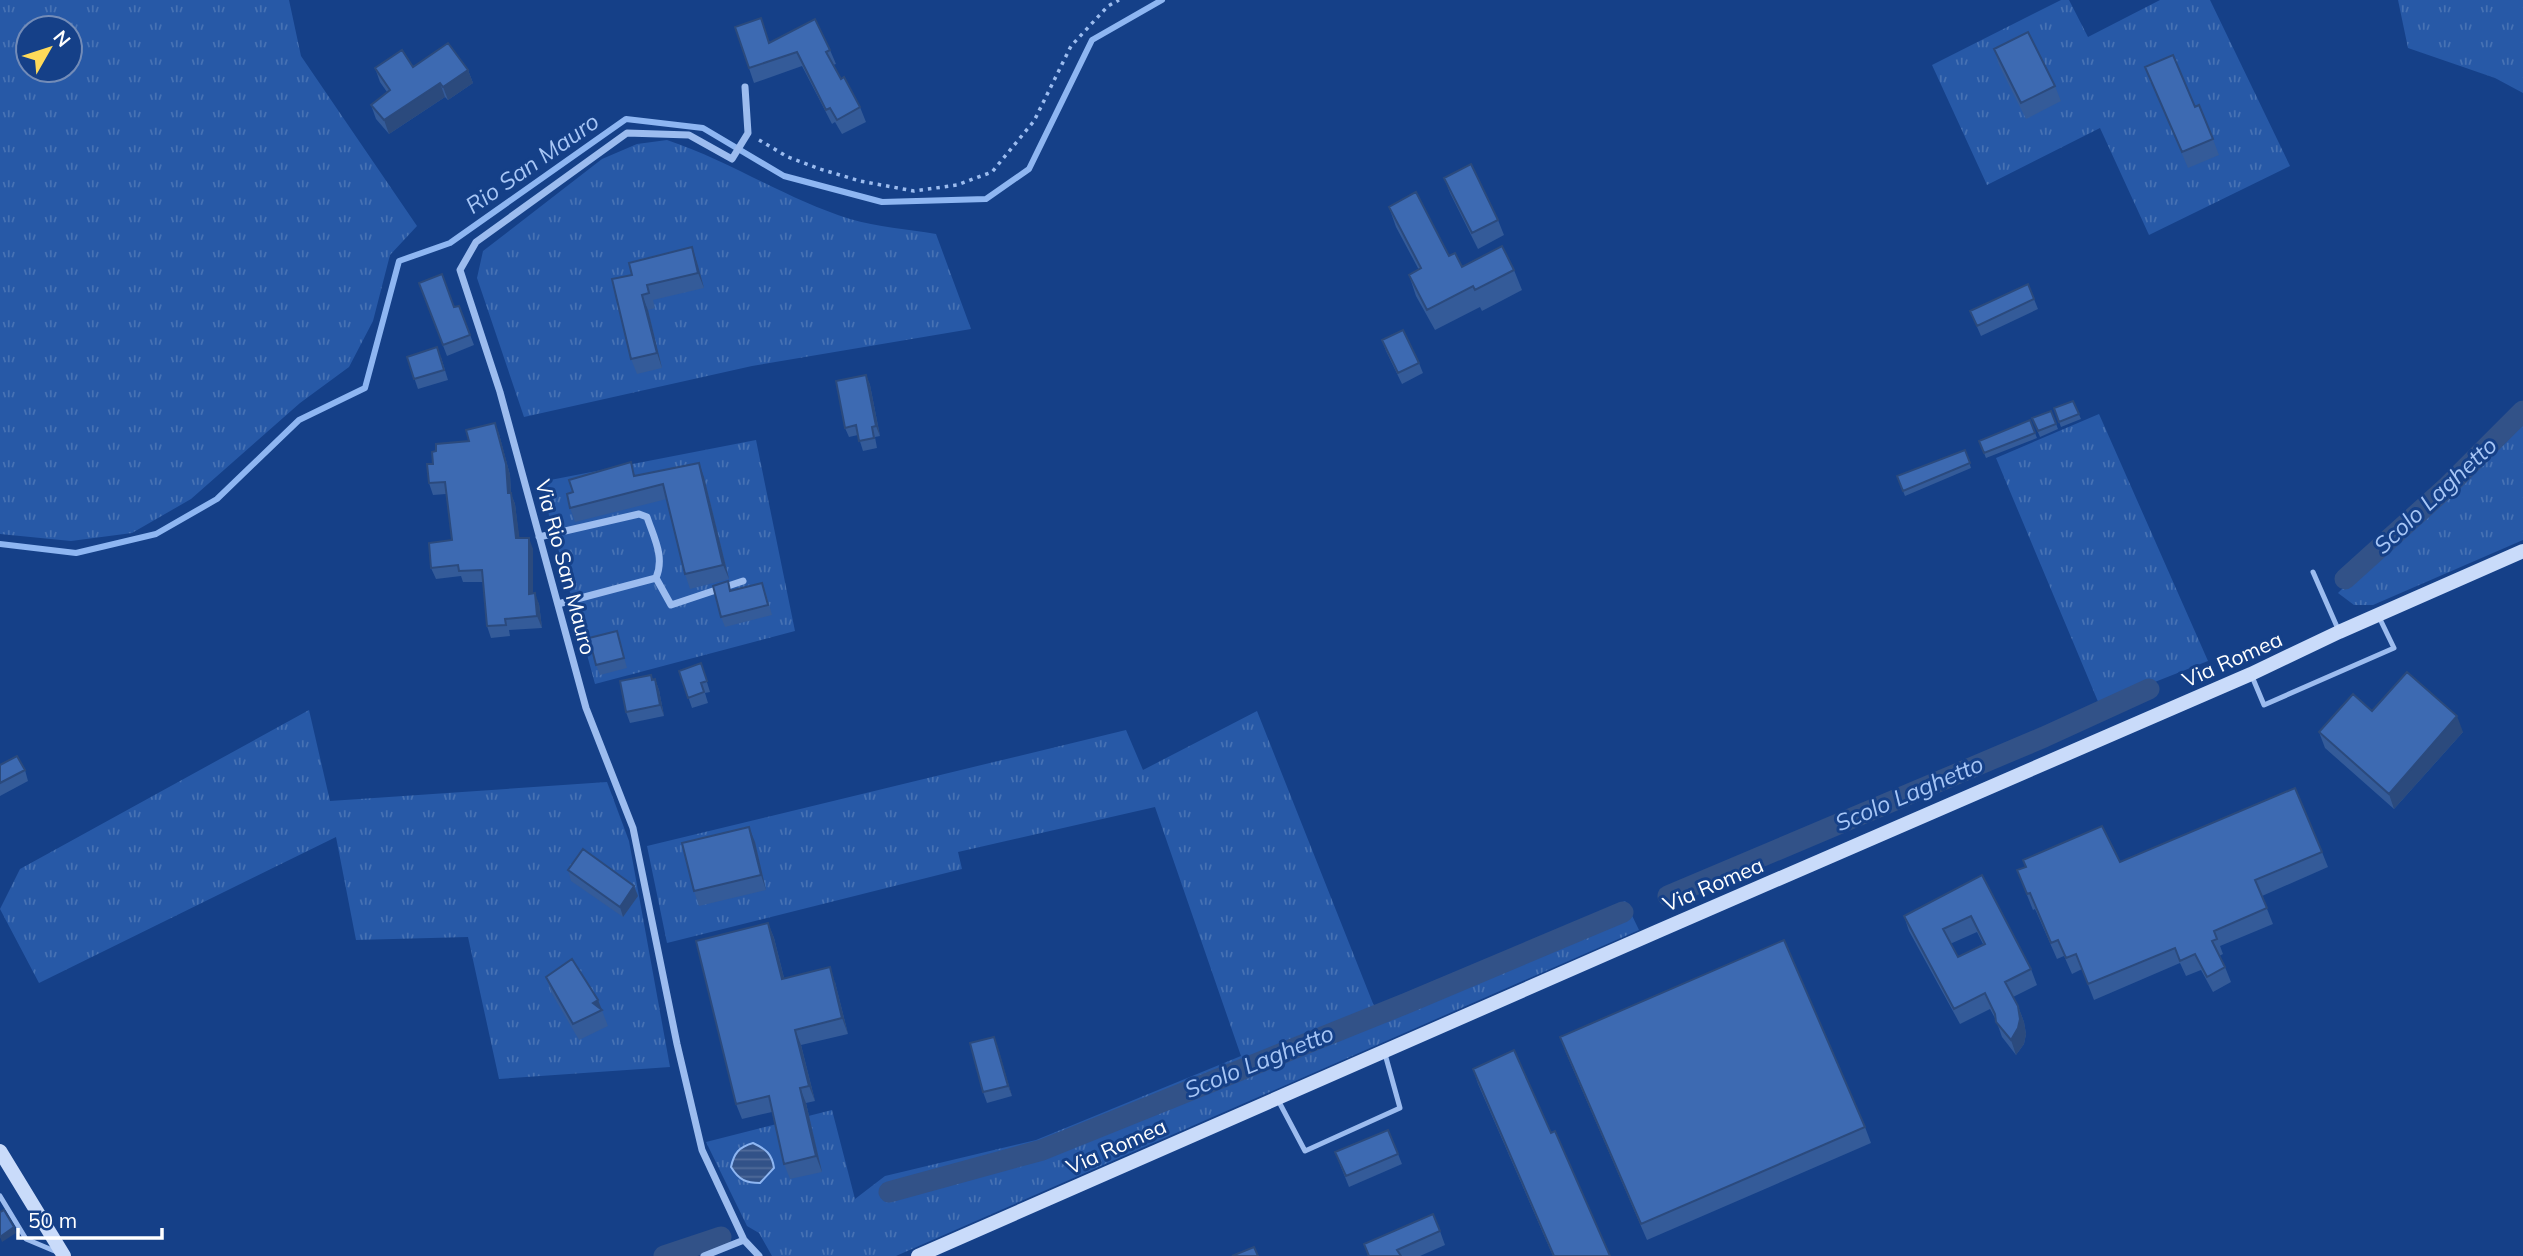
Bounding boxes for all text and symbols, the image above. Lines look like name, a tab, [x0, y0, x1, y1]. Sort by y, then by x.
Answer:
north arrow	[14, 14, 84, 84]
text: N	[48, 25, 76, 51]
water label: Rio San Mauro	[460, 106, 604, 220]
water label: Scolo Laghetto	[2367, 430, 2503, 560]
street label: Via Rio San Mauro	[530, 476, 602, 658]
street label: Via Romea	[2178, 625, 2286, 693]
water label: Scolo Laghetto	[1831, 749, 1987, 837]
street label: Via Romea	[1659, 851, 1767, 917]
water label: Scolo Laghetto	[1180, 1018, 1338, 1104]
street label: Via Romea	[1062, 1112, 1170, 1180]
scale bar	[18, 1196, 161, 1240]
text: 50 m	[28, 1207, 77, 1233]

